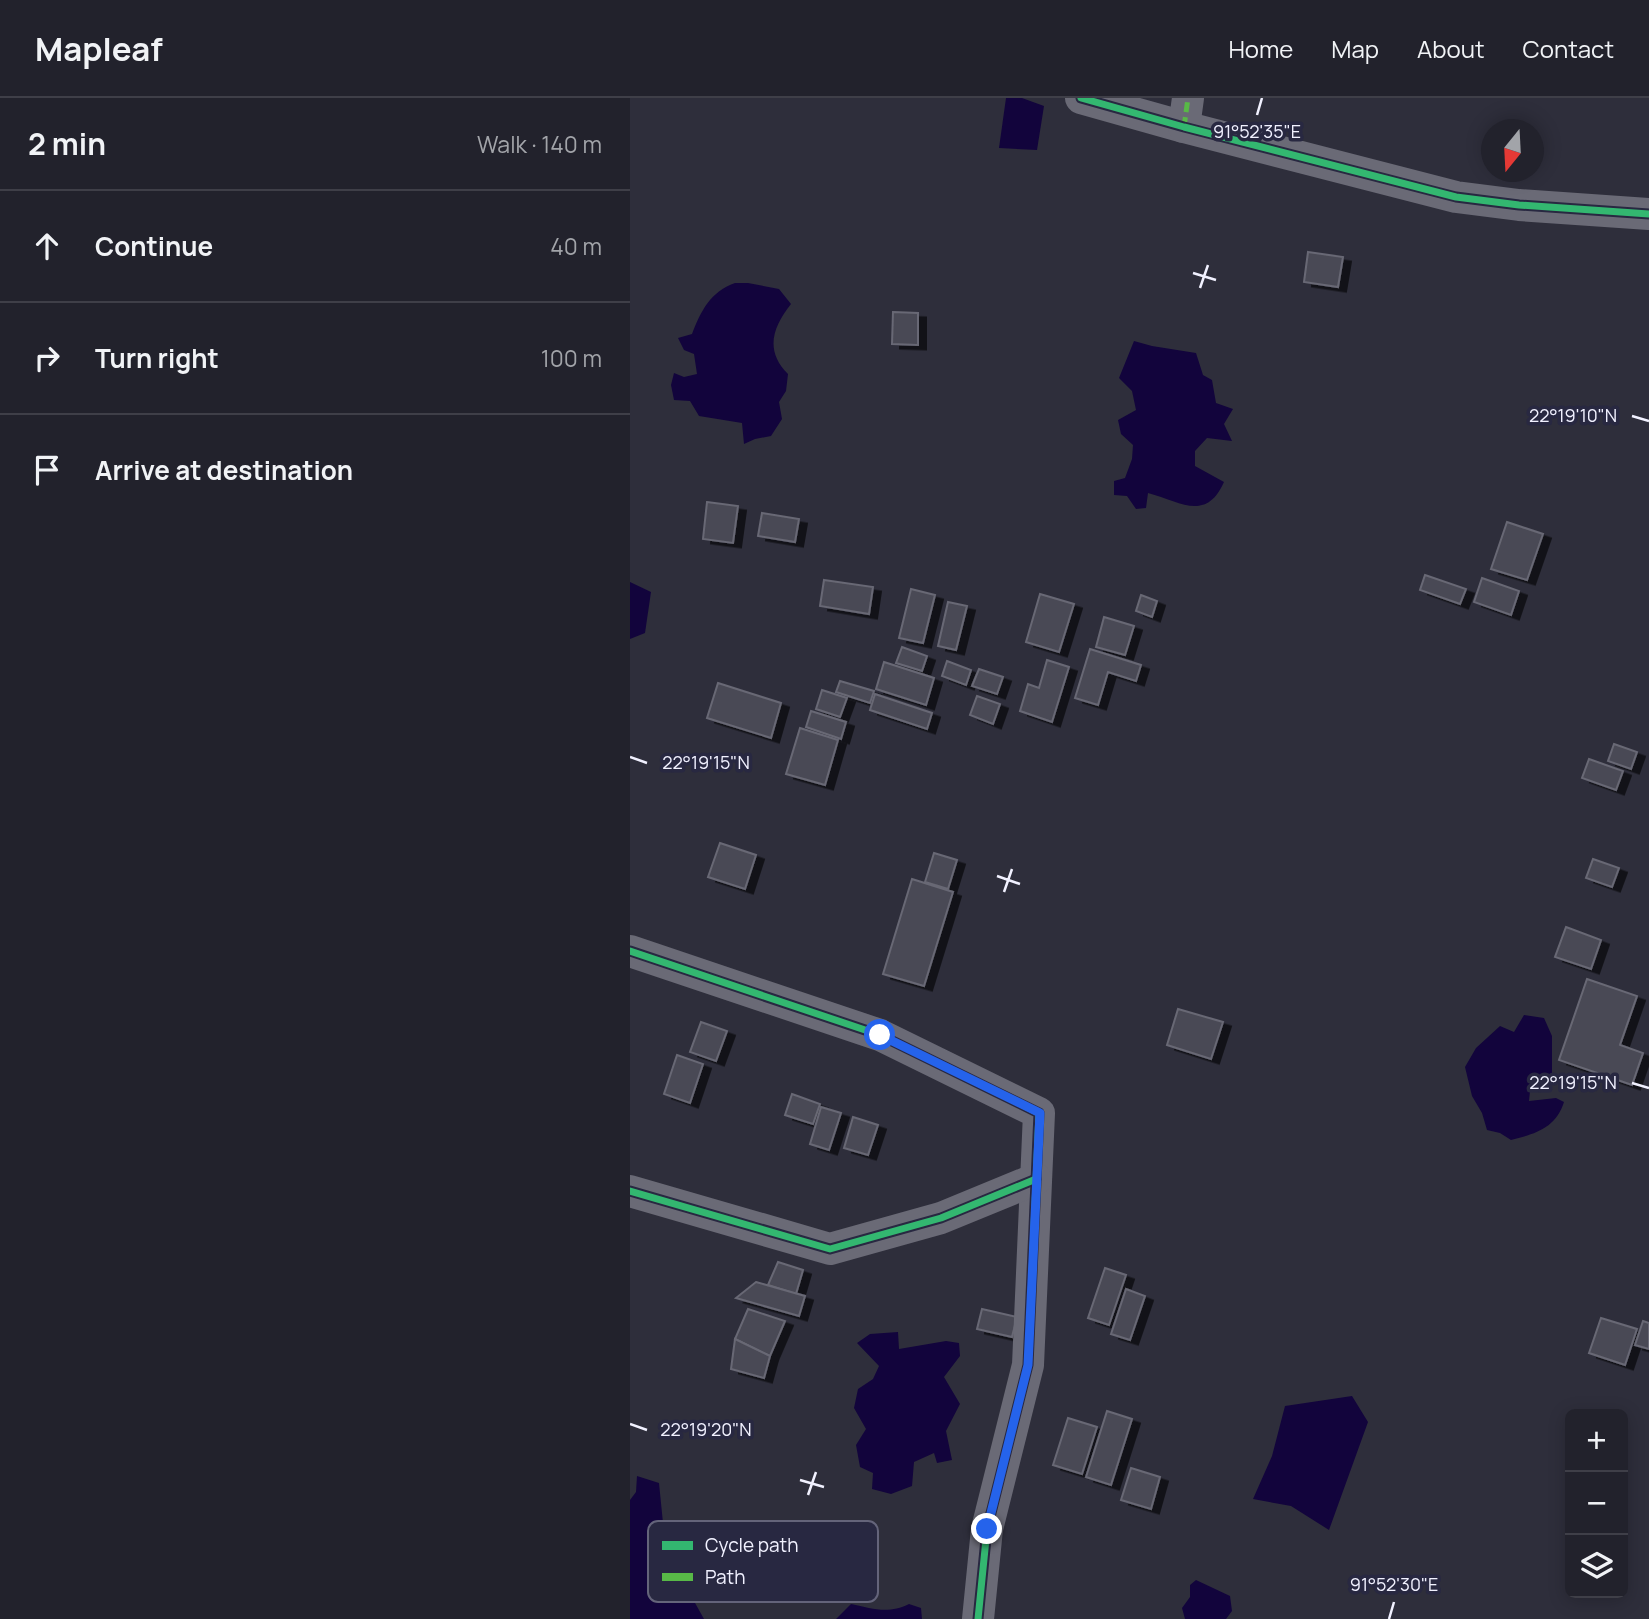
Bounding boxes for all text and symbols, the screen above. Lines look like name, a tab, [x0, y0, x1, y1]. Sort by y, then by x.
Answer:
text: Mapleaf	[35, 26, 163, 71]
text: Home	[1228, 32, 1293, 65]
text: Map	[1331, 32, 1379, 65]
text: About	[1417, 32, 1485, 65]
text: Contact	[1523, 32, 1614, 65]
text: 91°52'35"E	[1213, 119, 1301, 143]
north arrow	[1481, 119, 1544, 182]
text: 2 min	[28, 123, 106, 164]
text: Walk · 140 m	[477, 128, 602, 160]
icon: ahead	[28, 227, 66, 265]
text: Continue	[95, 228, 213, 264]
text: 40 m	[550, 230, 602, 262]
icon: right	[28, 339, 66, 377]
text: Turn right	[95, 340, 219, 376]
text: 100 m	[541, 342, 602, 374]
text: 22°19'10"N	[1529, 403, 1617, 427]
icon: arrive	[28, 451, 66, 489]
text: Arrive at destination	[95, 452, 353, 488]
text: 22°19'15"N	[662, 750, 750, 774]
route start	[864, 1019, 895, 1050]
text: 22°19'15"N	[1529, 1070, 1617, 1094]
map controls	[1565, 1409, 1628, 1598]
button: +	[1565, 1409, 1628, 1472]
text: 22°19'20"N	[660, 1417, 752, 1441]
button: −	[1565, 1472, 1628, 1535]
route end	[971, 1513, 1002, 1544]
legend	[648, 1521, 878, 1602]
text: Cycle path	[705, 1532, 799, 1558]
button: layers	[1565, 1535, 1628, 1598]
text: Path	[705, 1564, 745, 1590]
text: 91°52'30"E	[1350, 1572, 1438, 1596]

